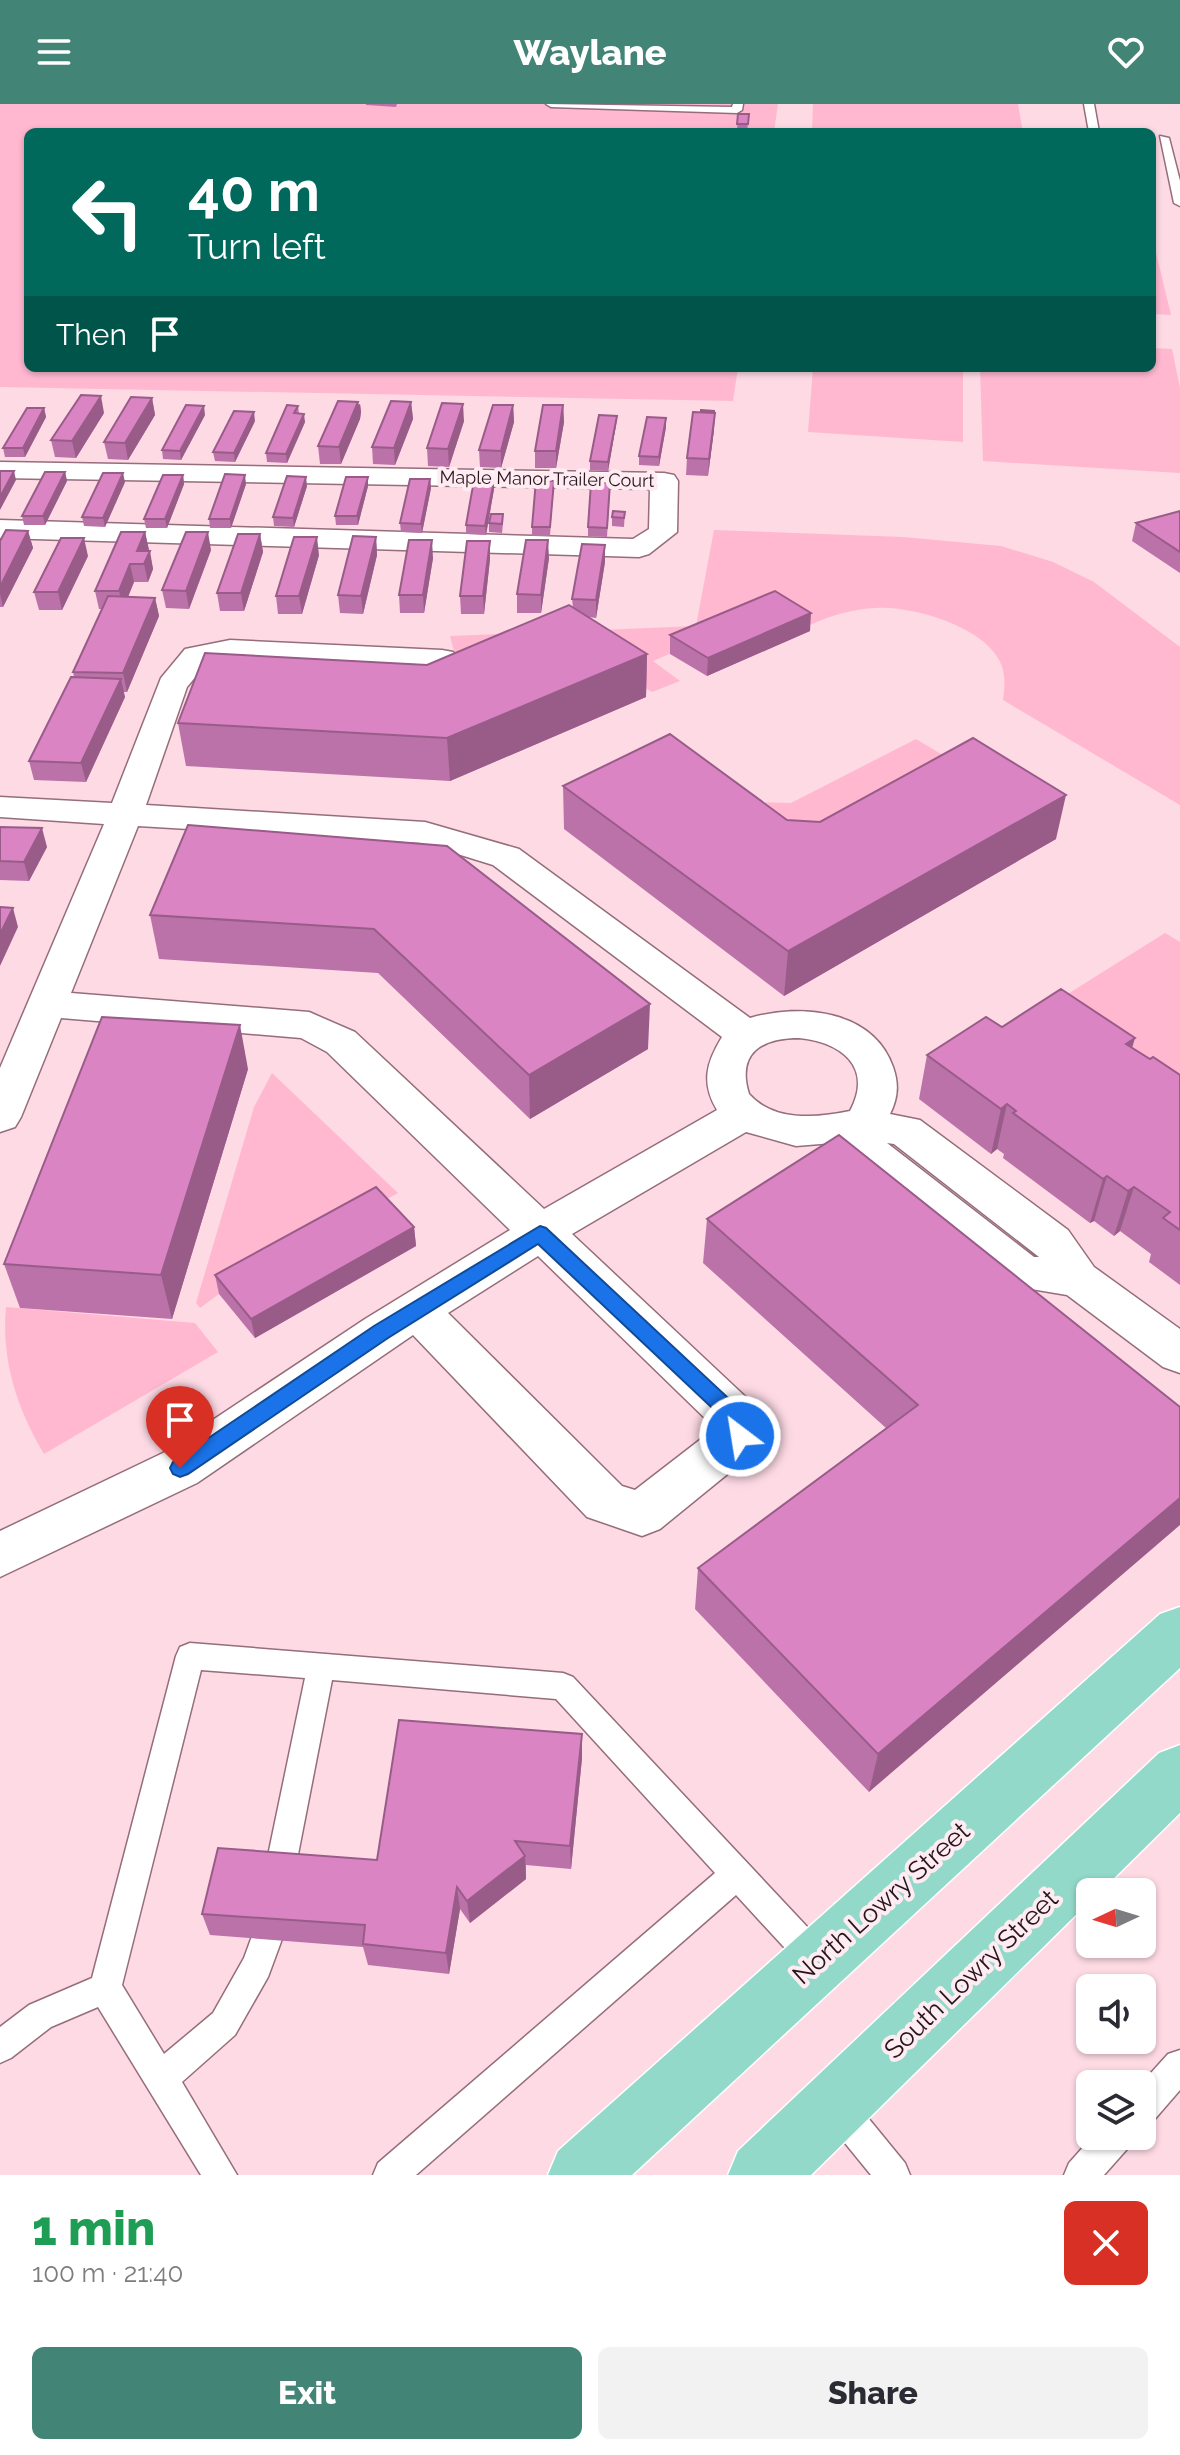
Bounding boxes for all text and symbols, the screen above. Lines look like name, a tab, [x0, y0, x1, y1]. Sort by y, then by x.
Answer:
icon: menu	[32, 30, 76, 74]
icon: heart	[1104, 30, 1148, 74]
text: Waylane	[514, 31, 666, 73]
text: 40 m	[188, 158, 320, 224]
icon: left	[56, 160, 160, 264]
text: Turn left	[188, 225, 326, 267]
icon: arrive	[143, 312, 187, 356]
text: Then	[56, 317, 127, 352]
street label: Maple Manor Trailer Court	[439, 466, 655, 491]
pin	[146, 1386, 214, 1468]
position arrow	[698, 1394, 782, 1478]
icon: arrive	[158, 1398, 202, 1442]
street label: North Lowry Street	[787, 1816, 976, 1990]
north arrow	[1076, 1878, 1156, 1958]
map controls	[1076, 1878, 1156, 2150]
street label: South Lowry Street	[878, 1883, 1064, 2064]
button: sound	[1076, 1974, 1156, 2054]
button: layers	[1076, 2070, 1156, 2150]
text: 1 min	[32, 2200, 155, 2256]
button: close	[1064, 2201, 1148, 2285]
text: 100 m · 21:40	[32, 2258, 183, 2288]
button: Exit	[32, 2347, 582, 2439]
button: Share	[598, 2347, 1148, 2439]

